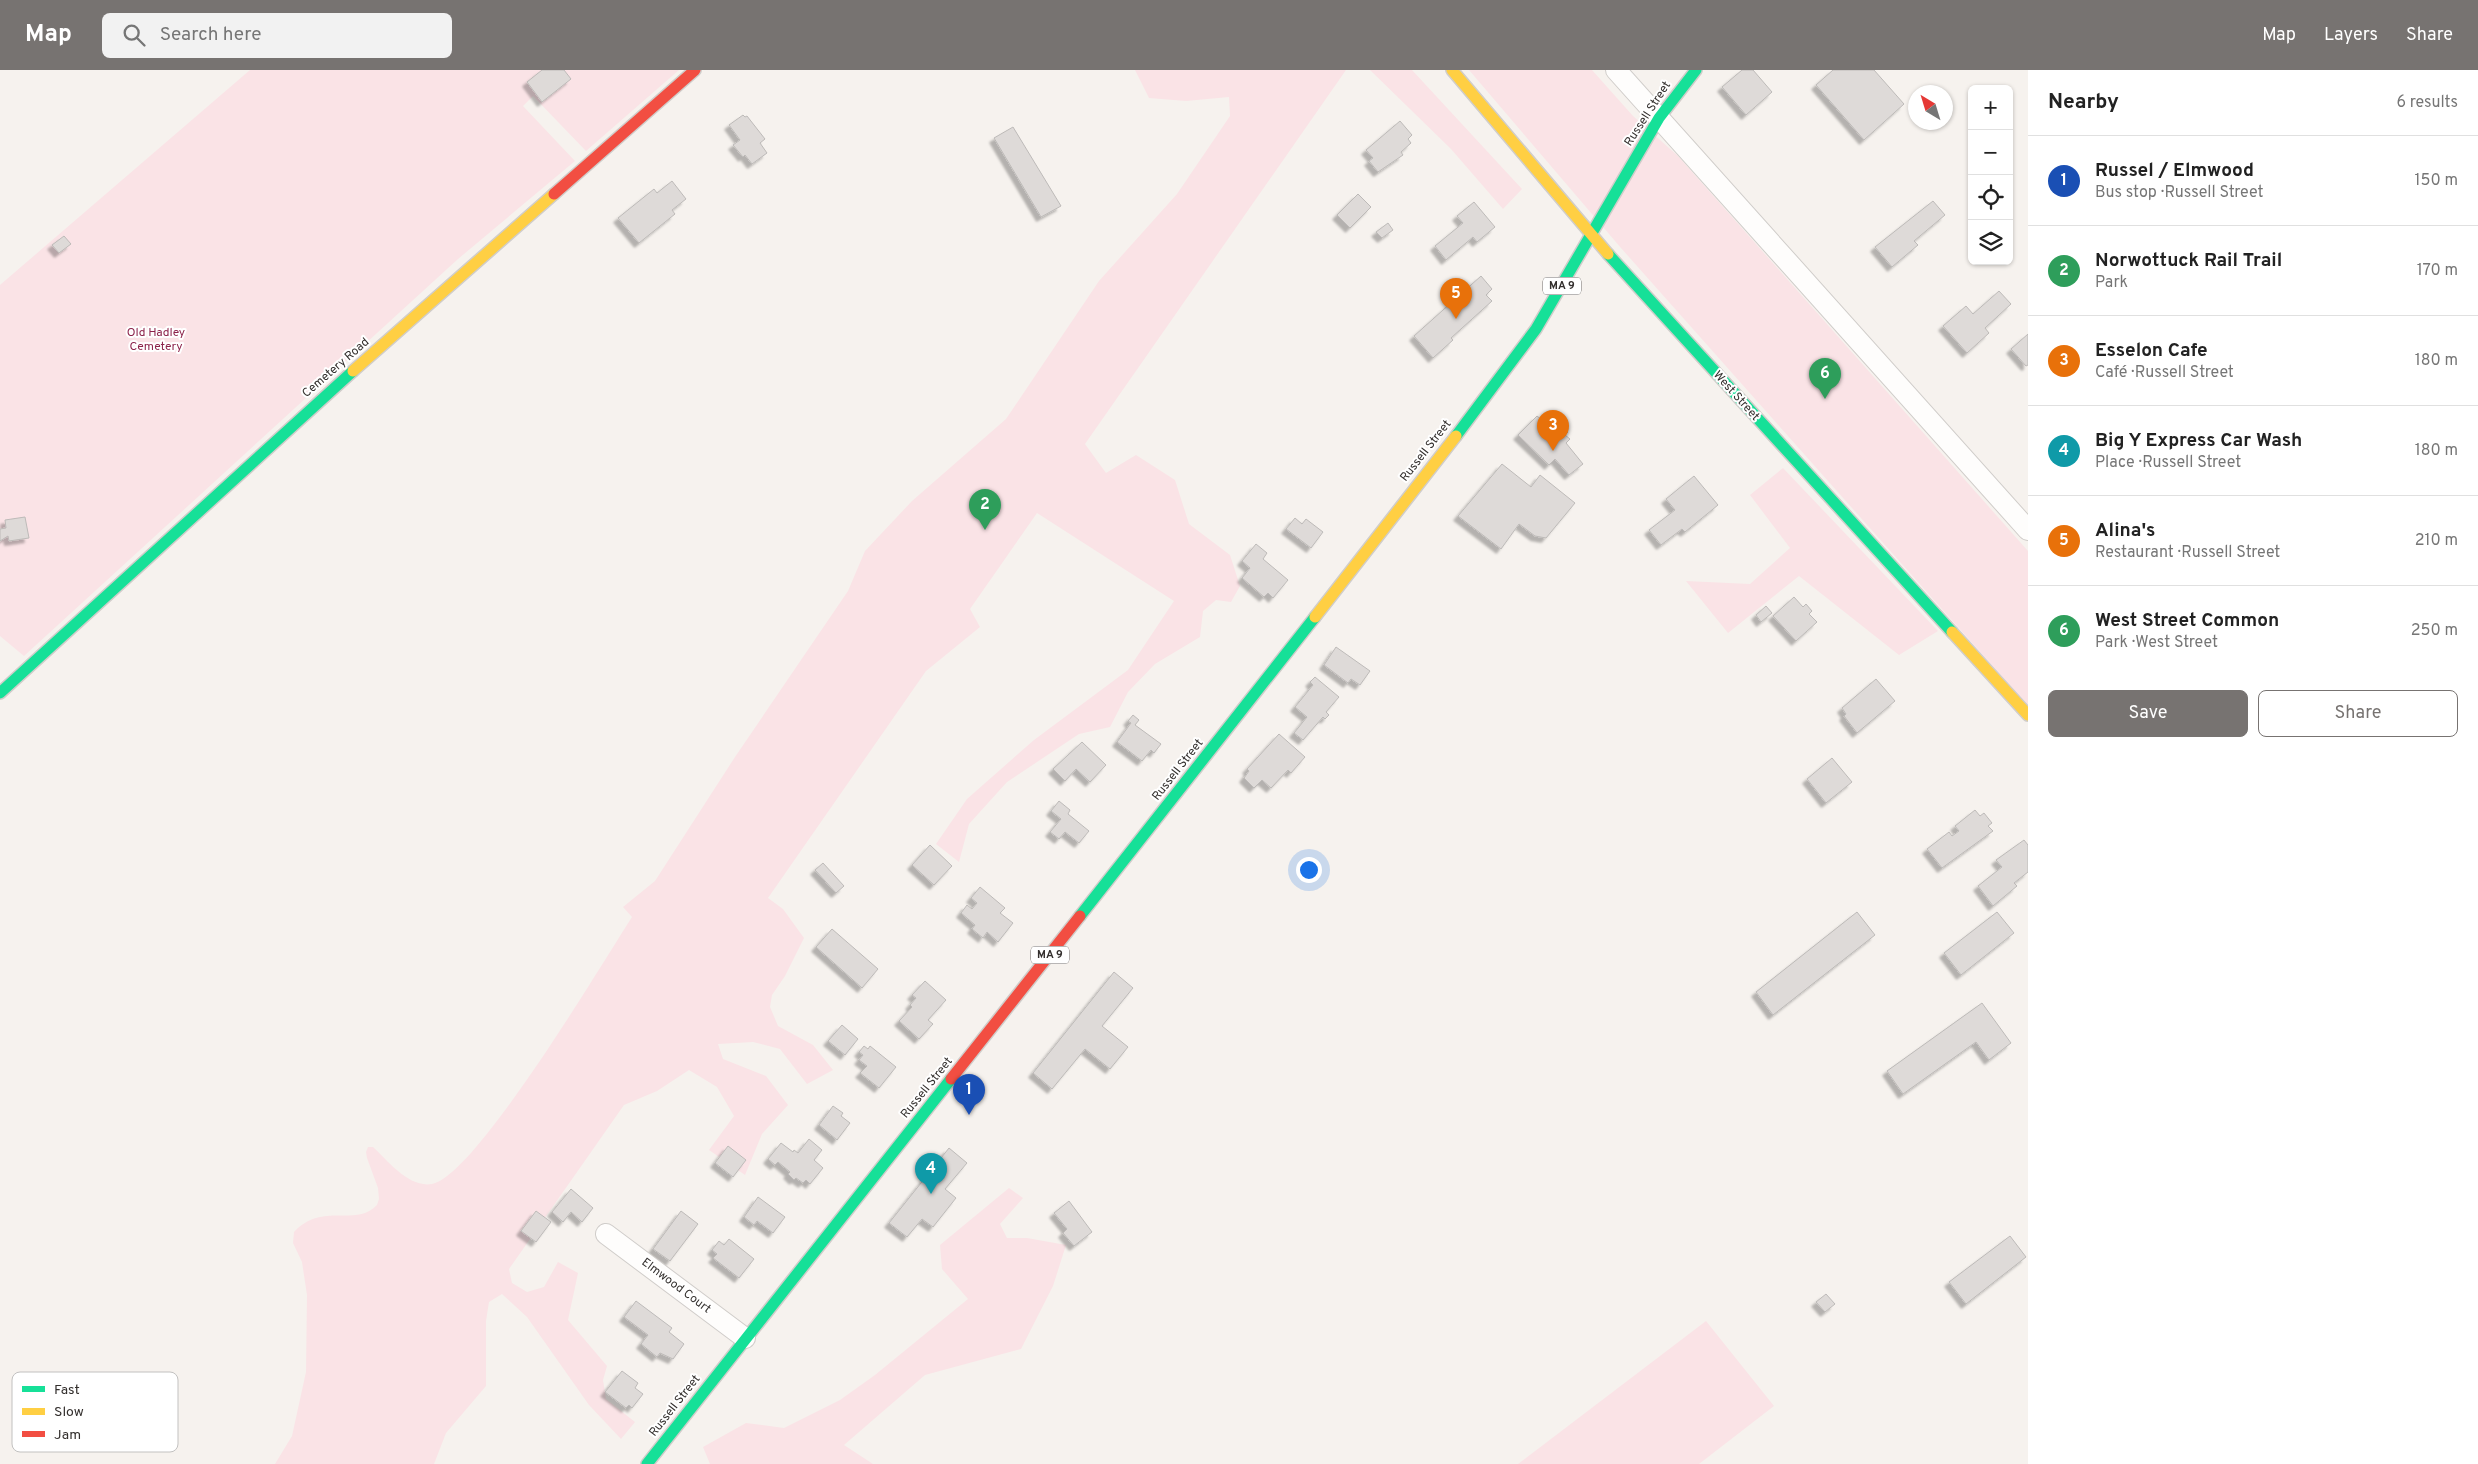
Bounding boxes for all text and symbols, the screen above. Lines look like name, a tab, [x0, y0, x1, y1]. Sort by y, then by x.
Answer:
search box	[102, 13, 452, 58]
text: Map	[25, 20, 72, 50]
icon: search	[120, 21, 148, 49]
text: Search here	[160, 23, 261, 47]
text: Map	[2262, 24, 2296, 47]
text: Layers	[2324, 24, 2378, 47]
text: Share	[2406, 24, 2453, 47]
street label: Russell Street	[1621, 78, 1675, 150]
north arrow	[1908, 85, 1953, 130]
map controls	[1968, 85, 2013, 265]
button: +	[1968, 85, 2013, 130]
text: Nearby	[2048, 89, 2119, 116]
text: 6 results	[2396, 93, 2458, 113]
button: −	[1968, 130, 2013, 175]
text: Russel / Elmwood	[2095, 159, 2254, 183]
text: 1	[2061, 171, 2067, 191]
text: 150 m	[2415, 171, 2458, 191]
button: locate	[1968, 175, 2013, 220]
text: Bus stop · Russell Street	[2095, 183, 2263, 203]
button: layers	[1968, 220, 2013, 265]
text: Norwottuck Rail Trail	[2095, 249, 2282, 273]
text: 2	[2059, 261, 2069, 281]
text: 170 m	[2417, 261, 2458, 281]
text: Park	[2095, 273, 2128, 293]
pin: 5	[1440, 278, 1472, 319]
road number: MA 9	[1543, 278, 1581, 295]
park label: Old Hadley Cemetery	[127, 325, 185, 355]
street label: Cemetery Road	[299, 334, 373, 402]
text: Esselon Cafe	[2095, 339, 2208, 363]
text: 3	[2059, 351, 2069, 371]
text: 180 m	[2415, 351, 2458, 371]
pin: 6	[1809, 358, 1841, 399]
text: Café · Russell Street	[2095, 363, 2234, 383]
street label: West Street	[1709, 368, 1763, 424]
pin: 3	[1537, 410, 1569, 451]
street label: Russell Street	[1397, 417, 1455, 485]
text: Big Y Express Car Wash	[2095, 429, 2302, 453]
text: 4	[2059, 441, 2069, 461]
text: 180 m	[2415, 441, 2458, 461]
text: Place · Russell Street	[2095, 453, 2241, 473]
pin: 2	[969, 489, 1001, 530]
text: Alina's	[2095, 519, 2155, 543]
text: 5	[2059, 531, 2069, 551]
text: 210 m	[2415, 531, 2458, 551]
text: Restaurant · Russell Street	[2095, 543, 2280, 563]
text: West Street Common	[2095, 609, 2279, 633]
text: 6	[2059, 621, 2069, 641]
text: 250 m	[2411, 621, 2458, 641]
text: Park · West Street	[2095, 633, 2218, 653]
button: Save	[2048, 690, 2248, 737]
button: Share	[2258, 690, 2458, 737]
street label: Russell Street	[1149, 736, 1207, 804]
your location	[1296, 857, 1322, 883]
road number: MA 9	[1031, 946, 1069, 964]
street label: Russell Street	[897, 1054, 957, 1122]
pin: 1	[953, 1074, 985, 1115]
pin: 4	[915, 1153, 947, 1194]
street label: Elmwood Court	[638, 1255, 714, 1317]
legend	[12, 1372, 178, 1452]
street label: Russell Street	[646, 1372, 704, 1440]
text: Fast	[54, 1382, 80, 1399]
text: Slow	[54, 1404, 84, 1421]
text: Jam	[54, 1427, 81, 1444]

